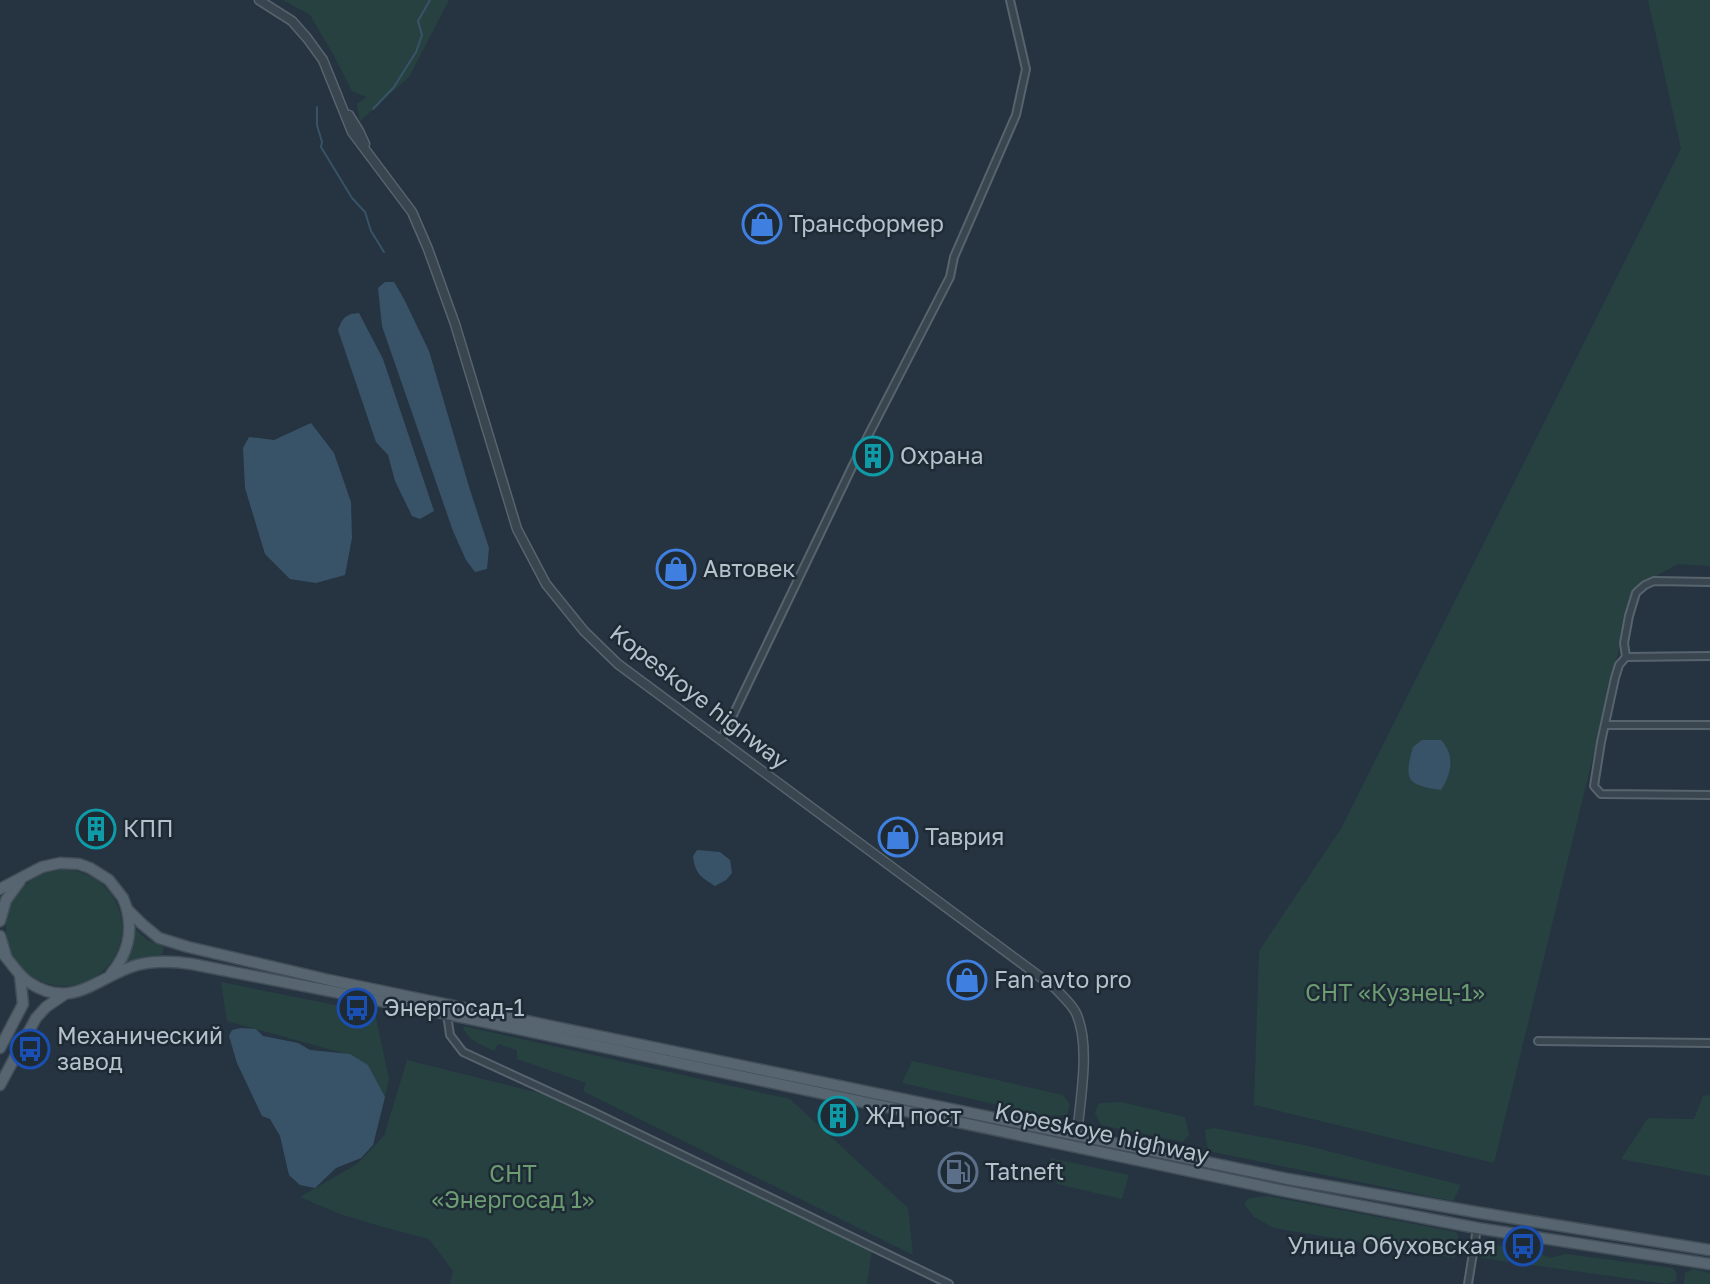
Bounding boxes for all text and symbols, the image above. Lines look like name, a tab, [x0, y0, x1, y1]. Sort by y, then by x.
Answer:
shop icon: Трансформер	[741, 203, 783, 245]
place label: Трансформер	[789, 209, 944, 237]
building icon: Охрана	[852, 435, 894, 477]
place label: Охрана	[900, 441, 984, 469]
shop icon: Автовек	[655, 548, 697, 590]
place label: Автовек	[703, 554, 796, 582]
street label: Kopeskoye highway	[605, 618, 794, 774]
building icon: КПП	[75, 808, 117, 850]
place label: КПП	[123, 814, 174, 842]
shop icon: Таврия	[877, 816, 919, 858]
place label: Таврия	[925, 822, 1004, 850]
shop icon: Fan avto pro	[946, 959, 988, 1001]
place label: Fan avto pro	[994, 965, 1132, 993]
park label: СНТ «Кузнец-1»	[1305, 978, 1485, 1006]
bus stop icon: Энергосад-1	[336, 987, 378, 1029]
place label: Энергосад-1	[384, 993, 525, 1021]
place label: Механический завод	[57, 1021, 223, 1075]
bus stop icon: Механический завод	[9, 1028, 51, 1070]
building icon: ЖД пост	[817, 1095, 859, 1137]
street label: Kopeskoye highway	[993, 1096, 1212, 1168]
place label: ЖД пост	[865, 1101, 962, 1129]
fuel station icon: Tatneft	[937, 1151, 979, 1193]
place label: Tatneft	[985, 1157, 1064, 1185]
park label: СНТ «Энергосад 1»	[432, 1159, 594, 1213]
bus stop icon: Улица Обуховская	[1502, 1225, 1544, 1267]
place label: Улица Обуховская	[1288, 1231, 1496, 1259]

